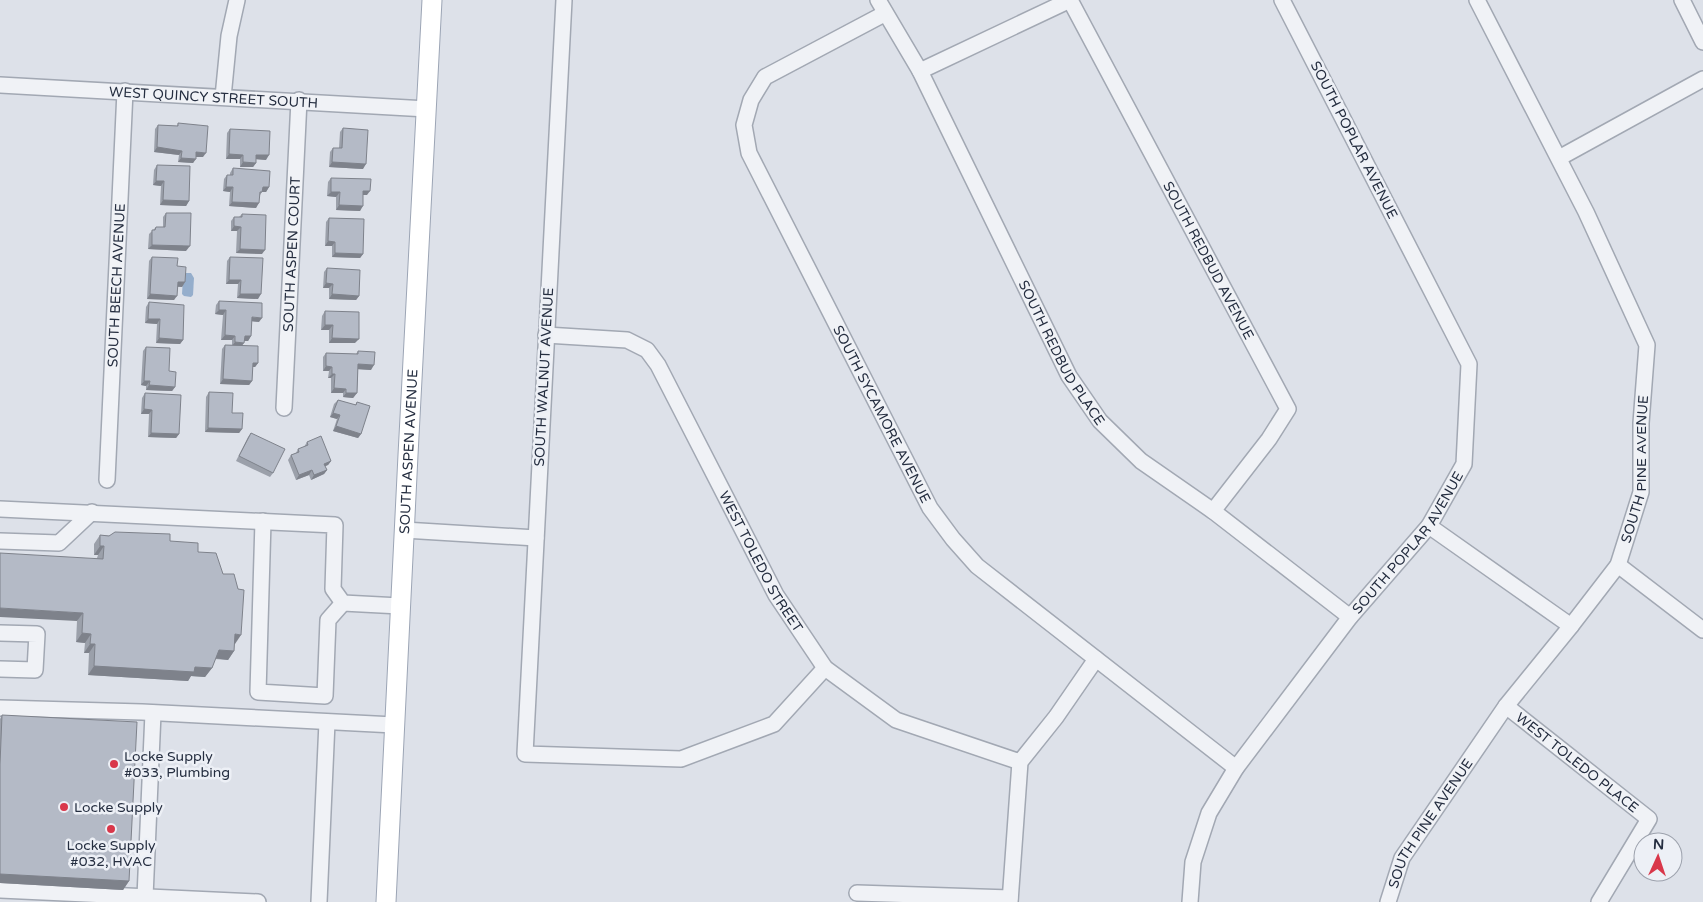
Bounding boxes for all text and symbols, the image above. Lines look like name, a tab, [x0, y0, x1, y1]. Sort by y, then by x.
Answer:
street label: SOUTH POPLAR AVENUE	[1307, 58, 1401, 222]
street label: WEST QUINCY STREET SOUTH	[109, 83, 319, 111]
street label: SOUTH ASPEN COURT	[279, 176, 304, 332]
street label: SOUTH REDBUD AVENUE	[1160, 178, 1258, 342]
street label: SOUTH BEECH AVENUE	[104, 203, 128, 368]
street label: SOUTH REDBUD PLACE	[1015, 277, 1109, 428]
street label: SOUTH WALNUT AVENUE	[531, 287, 557, 467]
street label: SOUTH SYCAMORE AVENUE	[830, 322, 935, 506]
street label: SOUTH ASPEN AVENUE	[396, 369, 421, 534]
street label: SOUTH PINE AVENUE	[1617, 394, 1652, 545]
street label: SOUTH POPLAR AVENUE	[1348, 468, 1467, 617]
street label: WEST TOLEDO STREET	[716, 488, 807, 636]
street label: WEST TOLEDO PLACE	[1513, 709, 1642, 816]
place label: Locke Supply #033, Plumbing	[124, 748, 230, 781]
street label: SOUTH PINE AVENUE	[1384, 755, 1476, 890]
marker: Locke Supply #033, Plumbing	[108, 758, 120, 770]
place label: Locke Supply	[74, 799, 163, 816]
marker: Locke Supply	[58, 801, 70, 813]
marker: Locke Supply #032, HVAC	[105, 823, 117, 835]
north arrow	[1633, 832, 1683, 882]
text: N	[1653, 836, 1665, 853]
place label: Locke Supply #032, HVAC	[67, 837, 156, 870]

